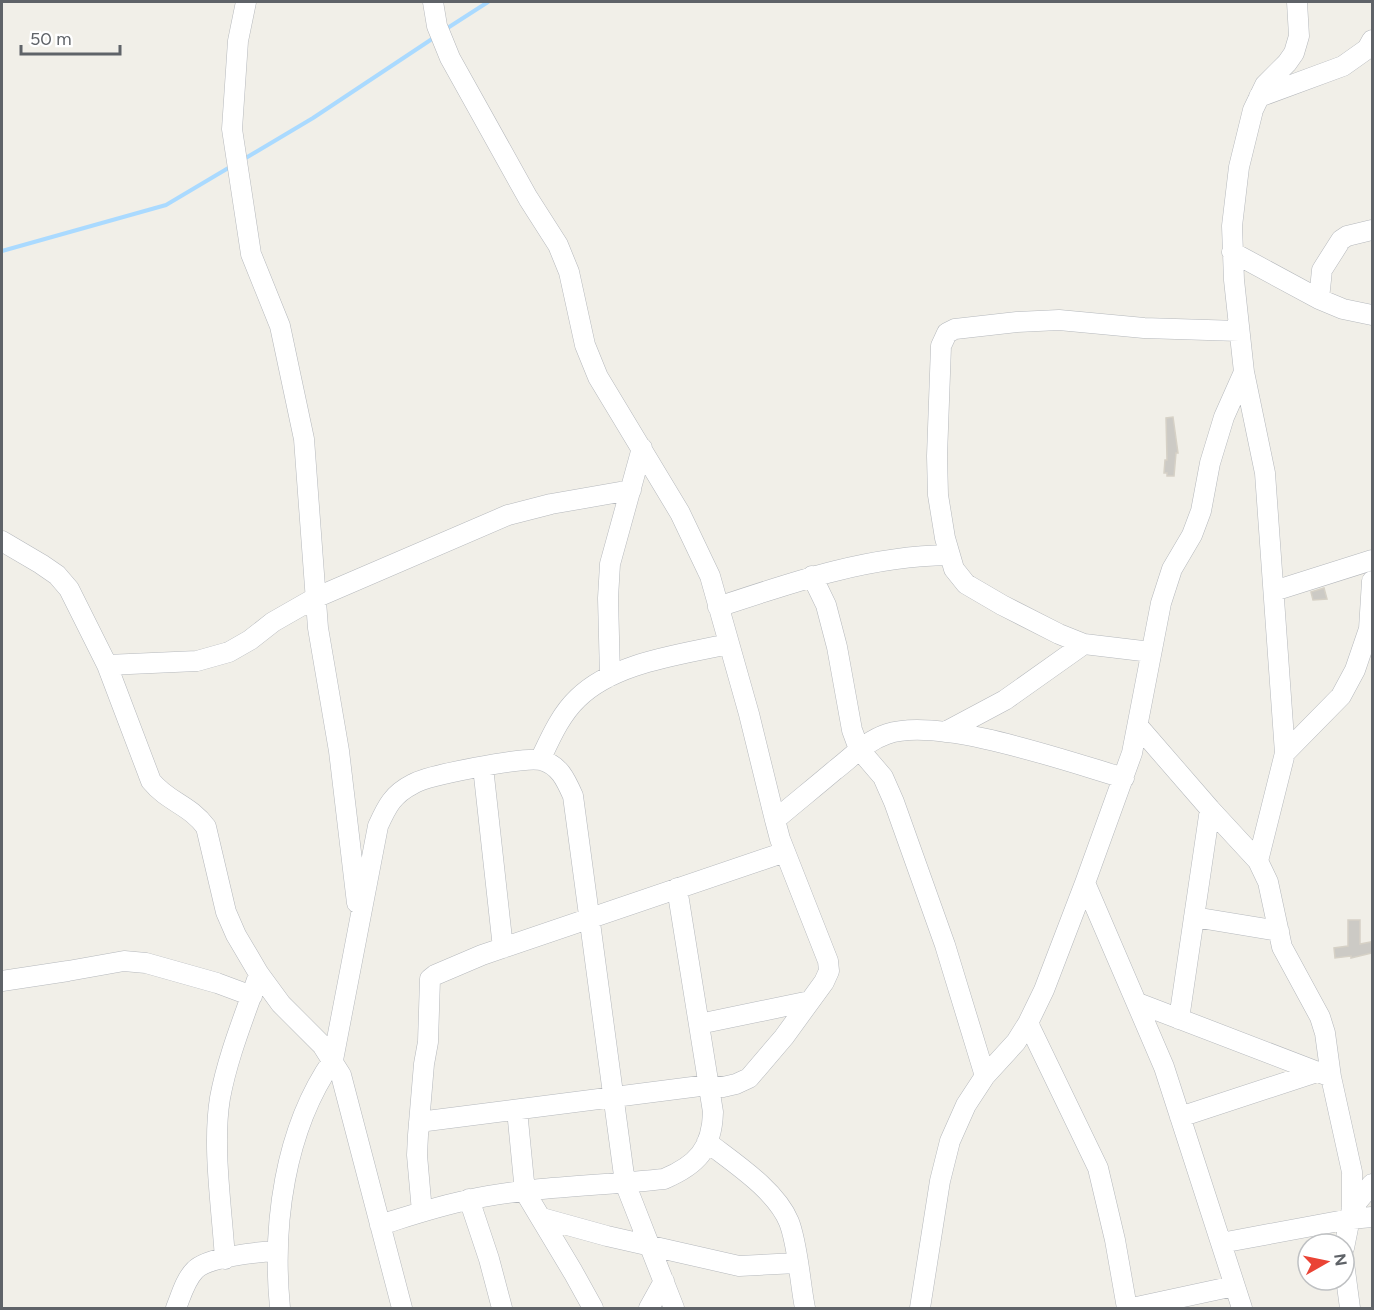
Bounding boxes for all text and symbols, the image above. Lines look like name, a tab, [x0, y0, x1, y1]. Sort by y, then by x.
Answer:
scale bar	[21, 18, 120, 56]
text: 50 m	[30, 28, 72, 50]
north arrow	[1296, 1232, 1356, 1292]
text: N	[1330, 1252, 1351, 1267]

